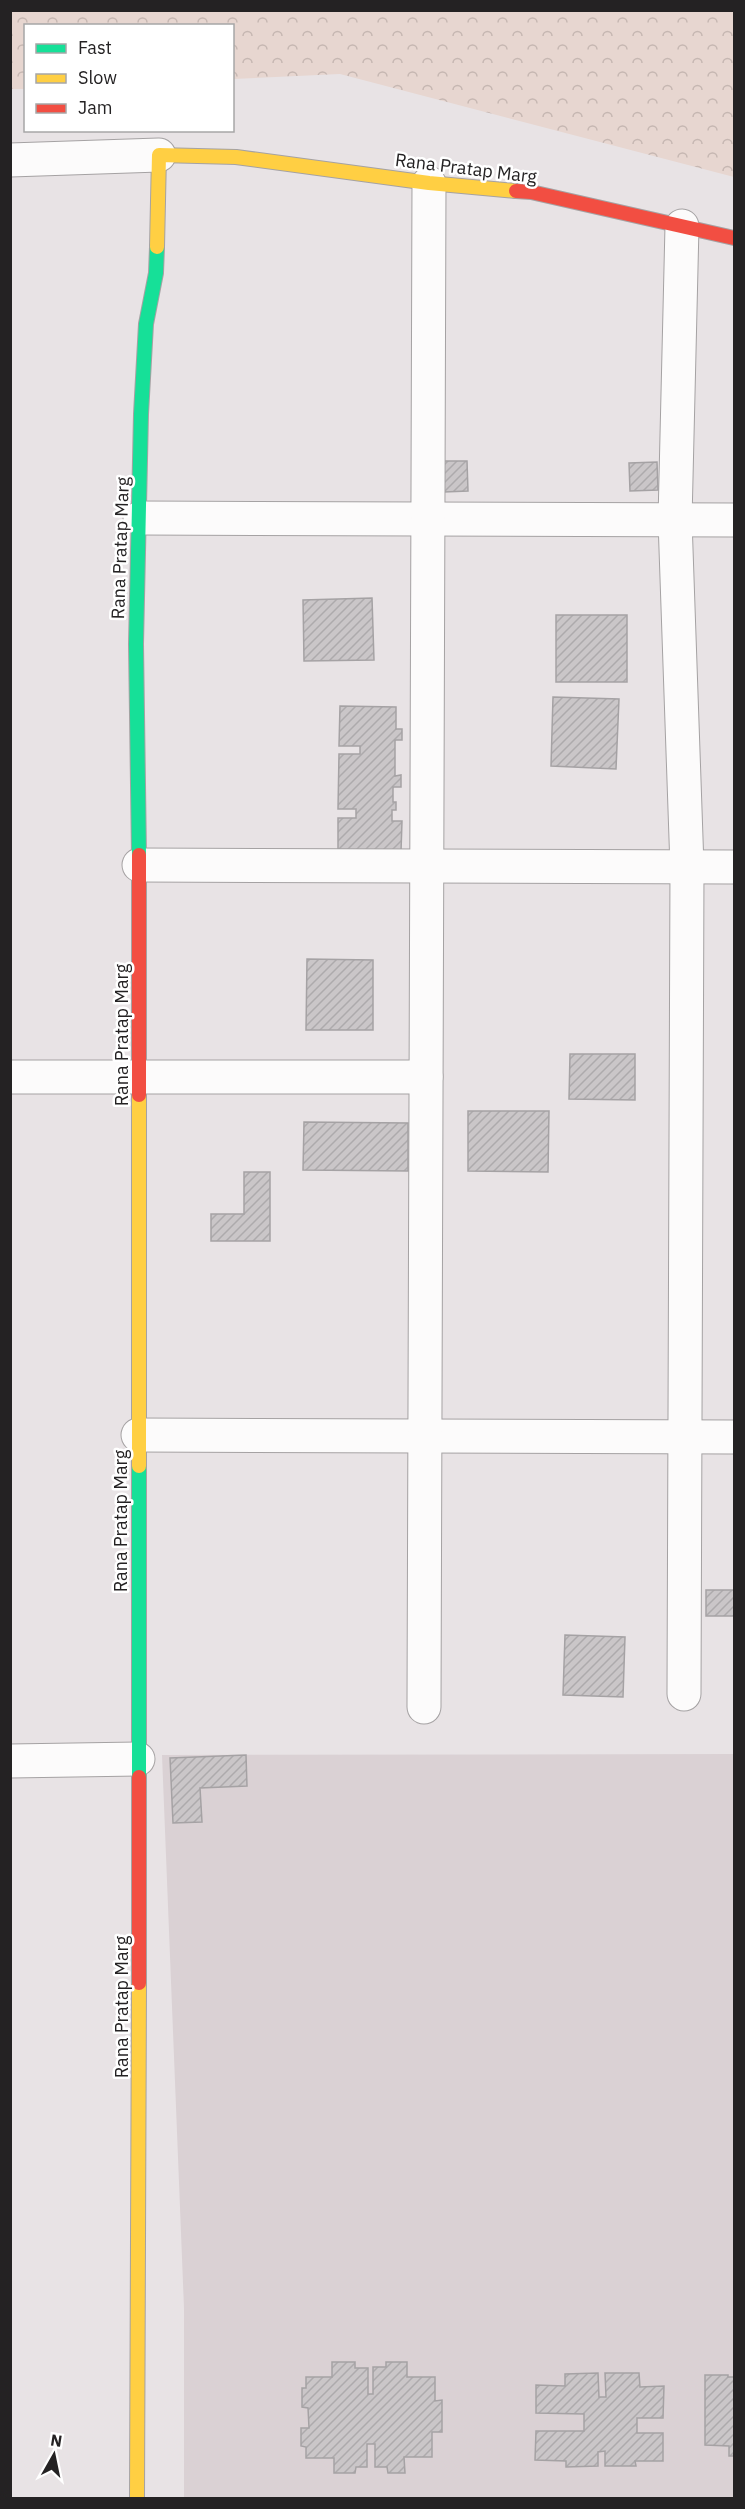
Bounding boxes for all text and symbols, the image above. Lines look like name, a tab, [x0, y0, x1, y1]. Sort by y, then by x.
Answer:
legend	[24, 24, 234, 132]
text: Fast	[78, 36, 112, 59]
text: Slow	[78, 66, 117, 89]
text: Jam	[78, 96, 113, 119]
street label: Rana Pratap Marg	[394, 148, 539, 188]
street label: Rana Pratap Marg	[106, 476, 134, 620]
street label: Rana Pratap Marg	[110, 963, 133, 1106]
street label: Rana Pratap Marg	[109, 1449, 132, 1592]
street label: Rana Pratap Marg	[110, 1935, 133, 2078]
north arrow	[24, 2425, 84, 2485]
text: N	[49, 2429, 64, 2451]

